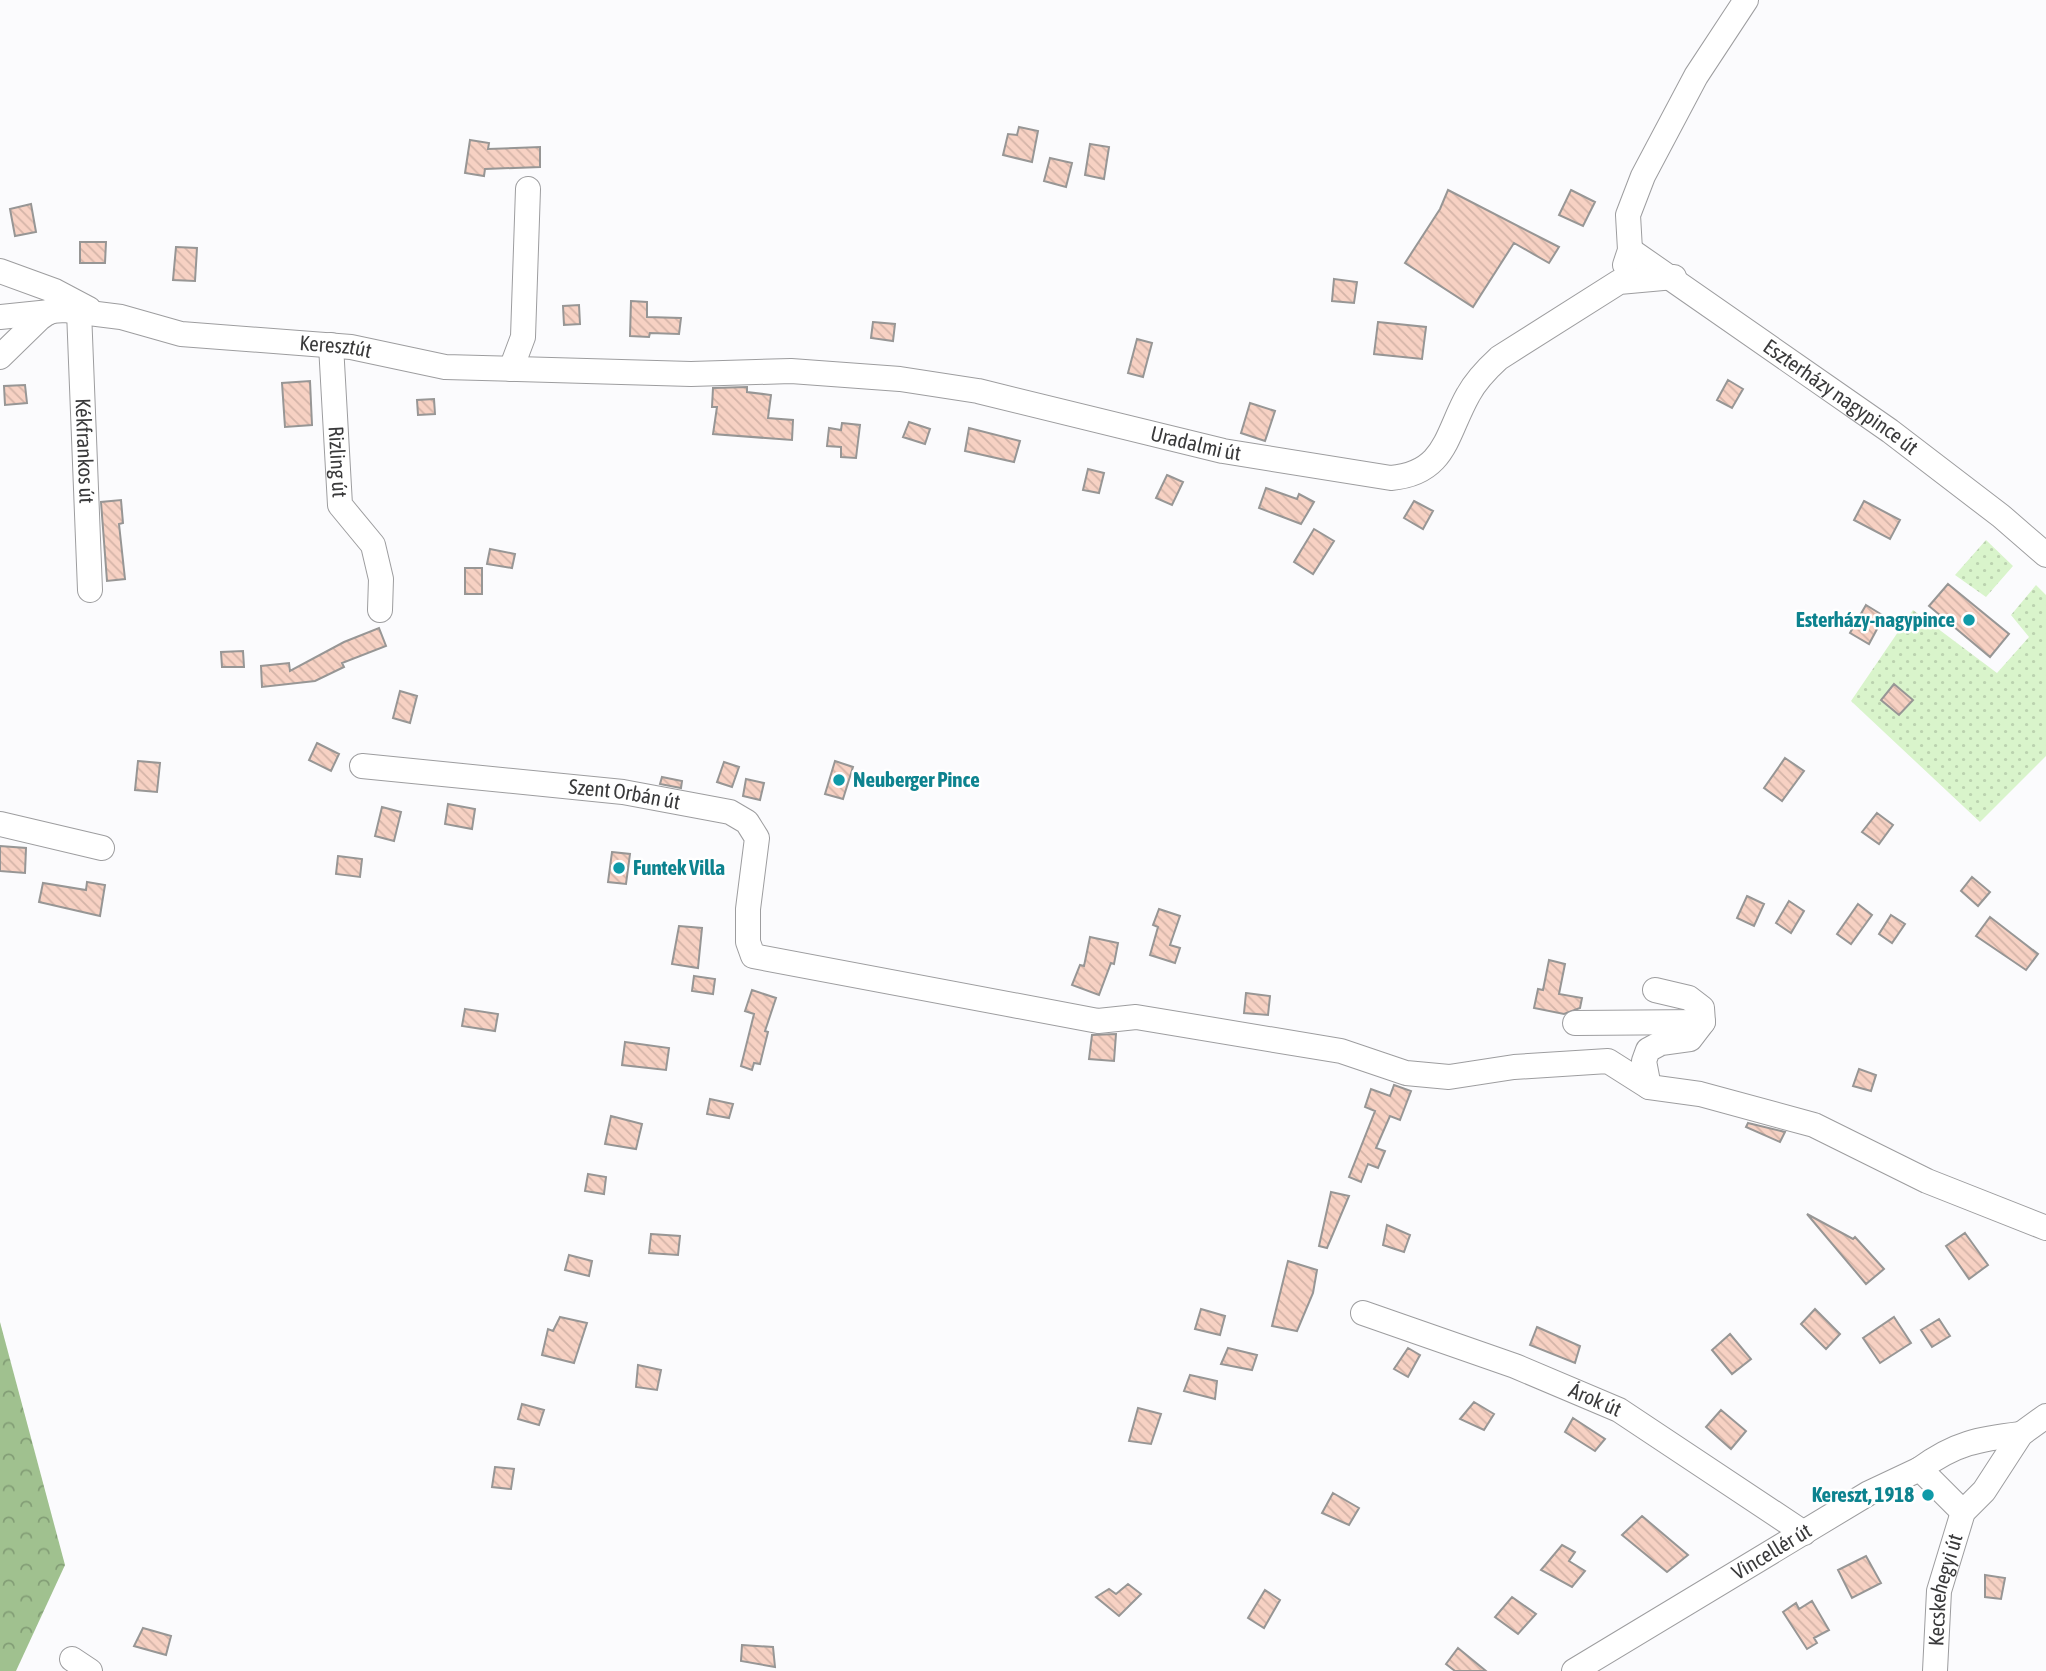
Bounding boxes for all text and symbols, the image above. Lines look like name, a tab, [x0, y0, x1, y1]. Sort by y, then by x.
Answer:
street label: Keresztút	[299, 330, 374, 362]
street label: Eszterházy nagypince út	[1759, 334, 1923, 459]
street label: Kékfrankos út	[71, 398, 100, 504]
street label: Uradalmi út	[1148, 421, 1243, 465]
street label: Rizling út	[325, 425, 353, 498]
place label: Esterházy-nagypince	[1796, 607, 1955, 631]
marker: Esterházy-nagypince	[1961, 612, 1977, 628]
place label: Neuberger Pince	[853, 767, 980, 791]
marker: Neuberger Pince	[831, 772, 847, 788]
street label: Szent Orbán út	[568, 774, 682, 813]
place label: Funtek Villa	[633, 855, 725, 879]
marker: Funtek Villa	[611, 860, 627, 876]
street label: Árok út	[1566, 1377, 1625, 1421]
place label: Kereszt, 1918	[1812, 1482, 1914, 1506]
marker: Kereszt, 1918	[1920, 1487, 1936, 1503]
street label: Vincellér út	[1727, 1518, 1815, 1584]
street label: Kecskehegyi út	[1923, 1531, 1967, 1647]

